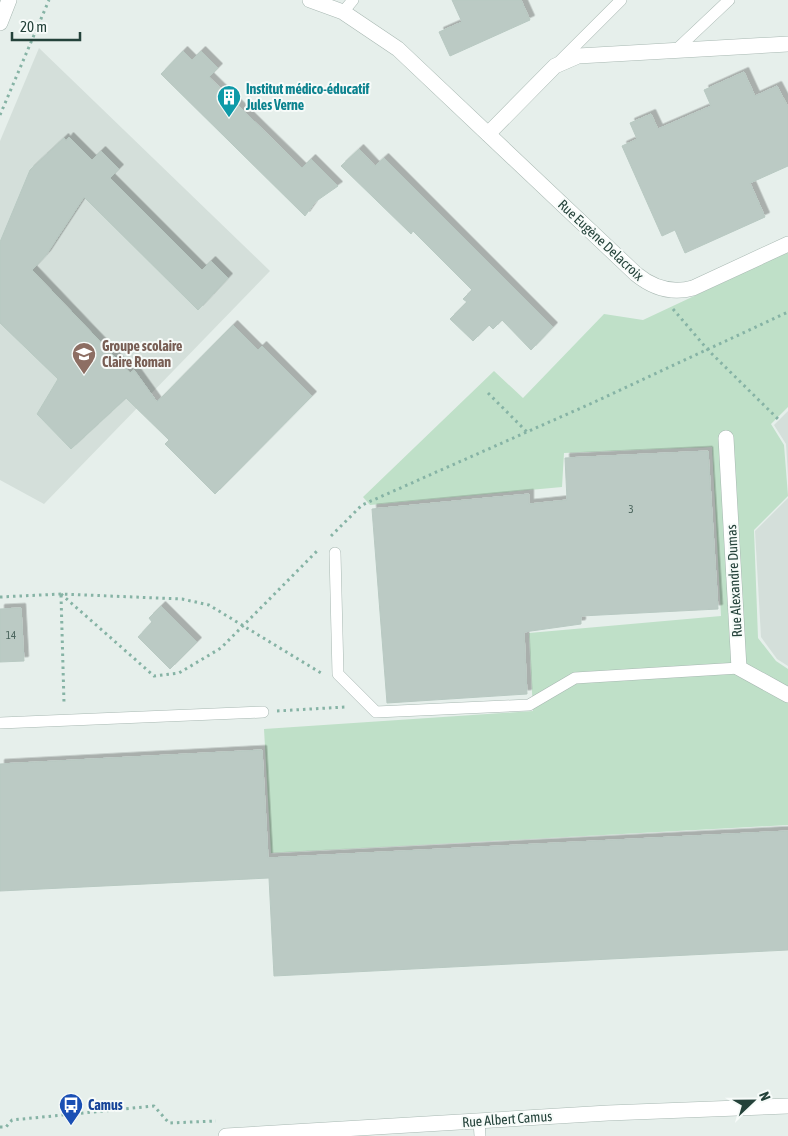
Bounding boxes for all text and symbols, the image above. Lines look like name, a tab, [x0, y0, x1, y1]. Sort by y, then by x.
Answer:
scale bar	[12, 10, 80, 42]
text: 20 m	[20, 18, 47, 35]
place label: Institut médico-éducatif Jules Verne	[245, 81, 369, 113]
building icon: Institut médico-éducatif Jules Verne	[216, 84, 242, 118]
street label: Rue Eugène Delacroix	[555, 196, 647, 284]
place label: Groupe scolaire Claire Roman	[102, 338, 182, 370]
school or university icon: Groupe scolaire Claire Roman	[71, 341, 97, 375]
house number: 3	[628, 503, 634, 515]
street label: Rue Alexandre Dumas	[723, 524, 745, 638]
house number: 14	[6, 629, 16, 641]
north arrow	[728, 1076, 778, 1126]
text: N	[756, 1089, 774, 1103]
bus stop icon: Camus	[58, 1092, 84, 1126]
place label: Camus	[88, 1097, 123, 1113]
street label: Rue Albert Camus	[461, 1108, 553, 1130]

